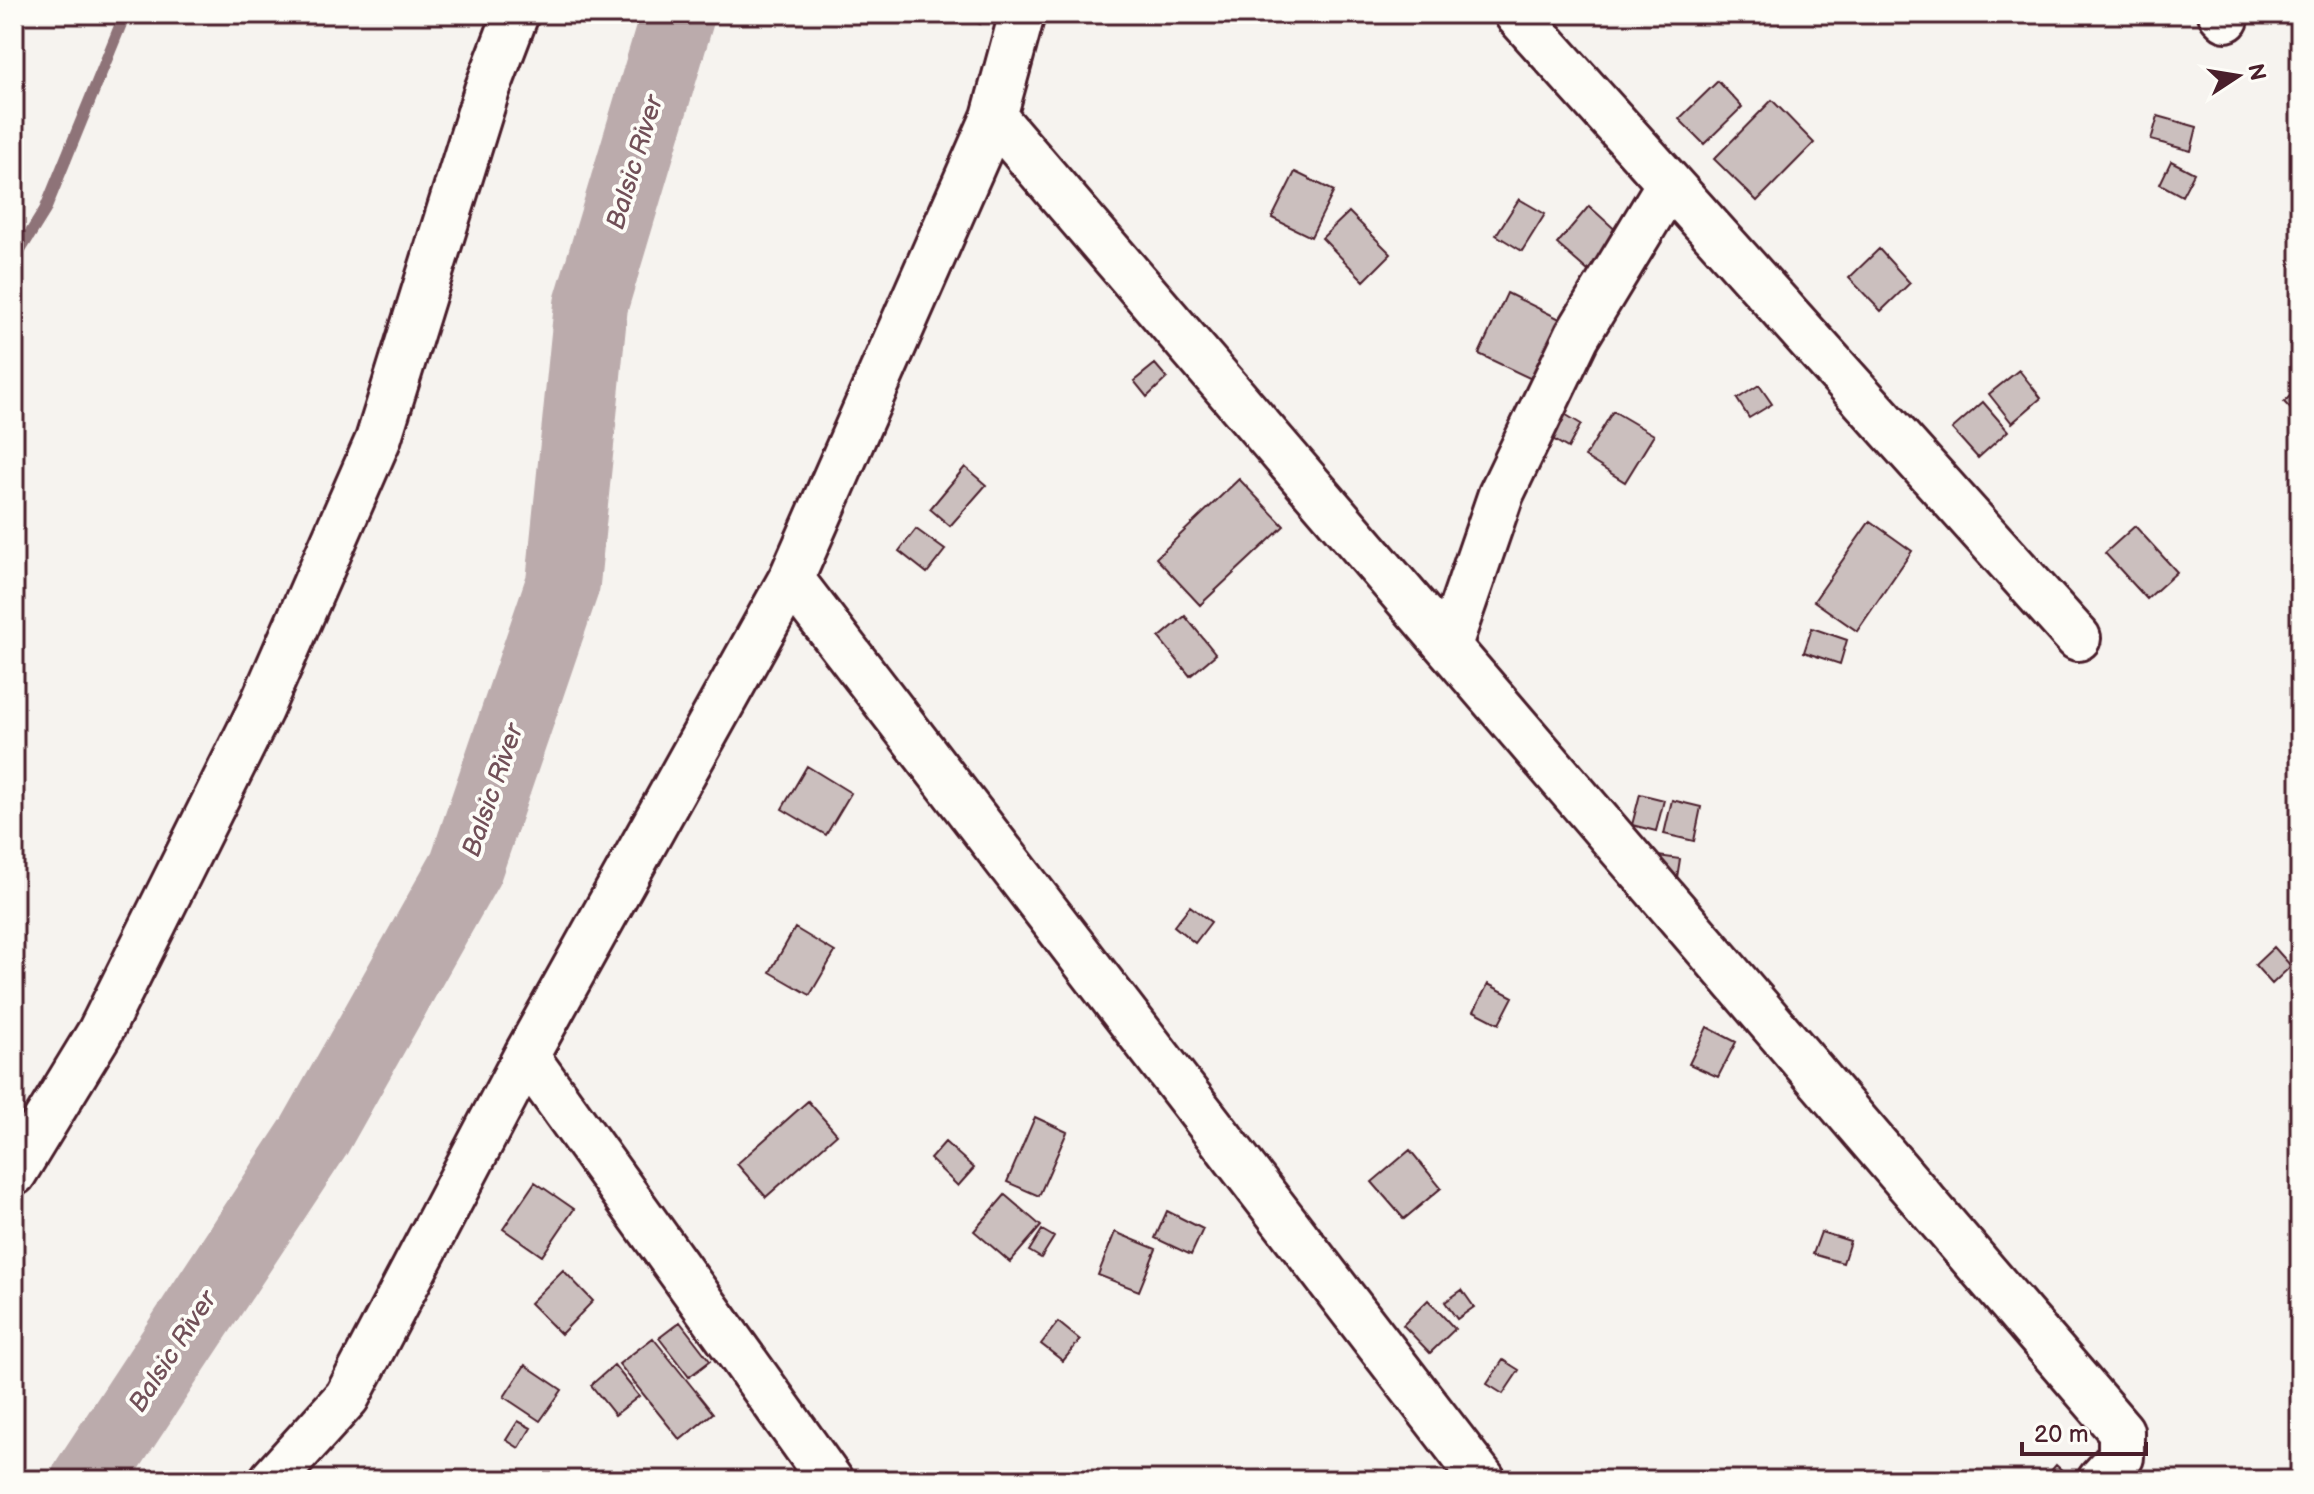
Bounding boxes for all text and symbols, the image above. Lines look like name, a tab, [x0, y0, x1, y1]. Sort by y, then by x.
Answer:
north arrow	[2198, 36, 2278, 116]
text: N	[2241, 61, 2271, 83]
water label: Balsic River	[600, 90, 671, 233]
water label: Balsic River	[456, 719, 531, 861]
water label: Balsic River	[123, 1284, 225, 1418]
scale bar	[2022, 1406, 2146, 1456]
text: 20 m	[2034, 1420, 2089, 1449]

